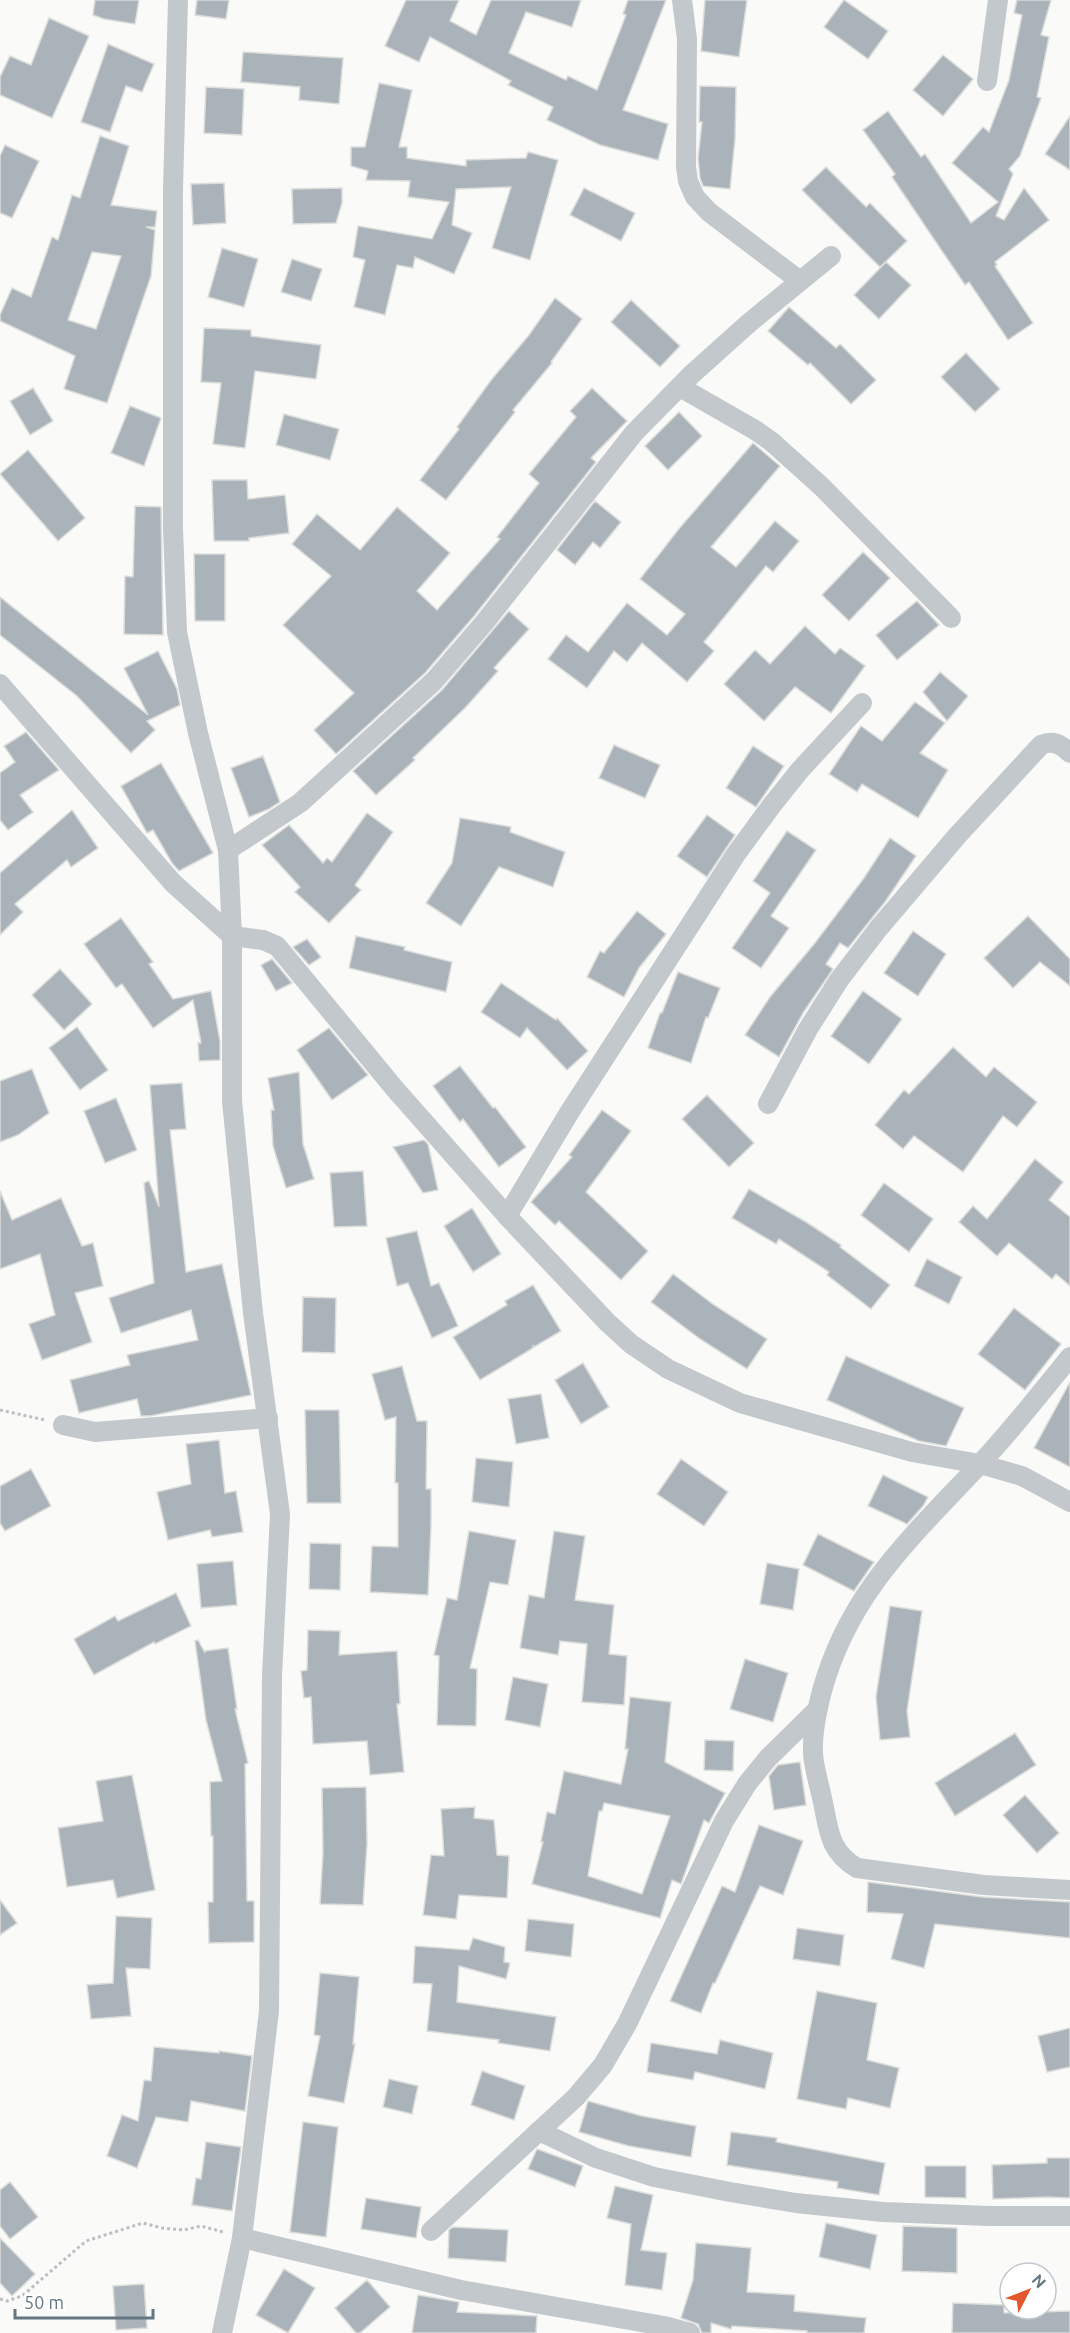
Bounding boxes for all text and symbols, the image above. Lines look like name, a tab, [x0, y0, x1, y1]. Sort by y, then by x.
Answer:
north arrow	[998, 2261, 1058, 2321]
text: N	[1028, 2271, 1050, 2291]
scale bar	[15, 2282, 153, 2320]
text: 50 m	[24, 2292, 64, 2312]

